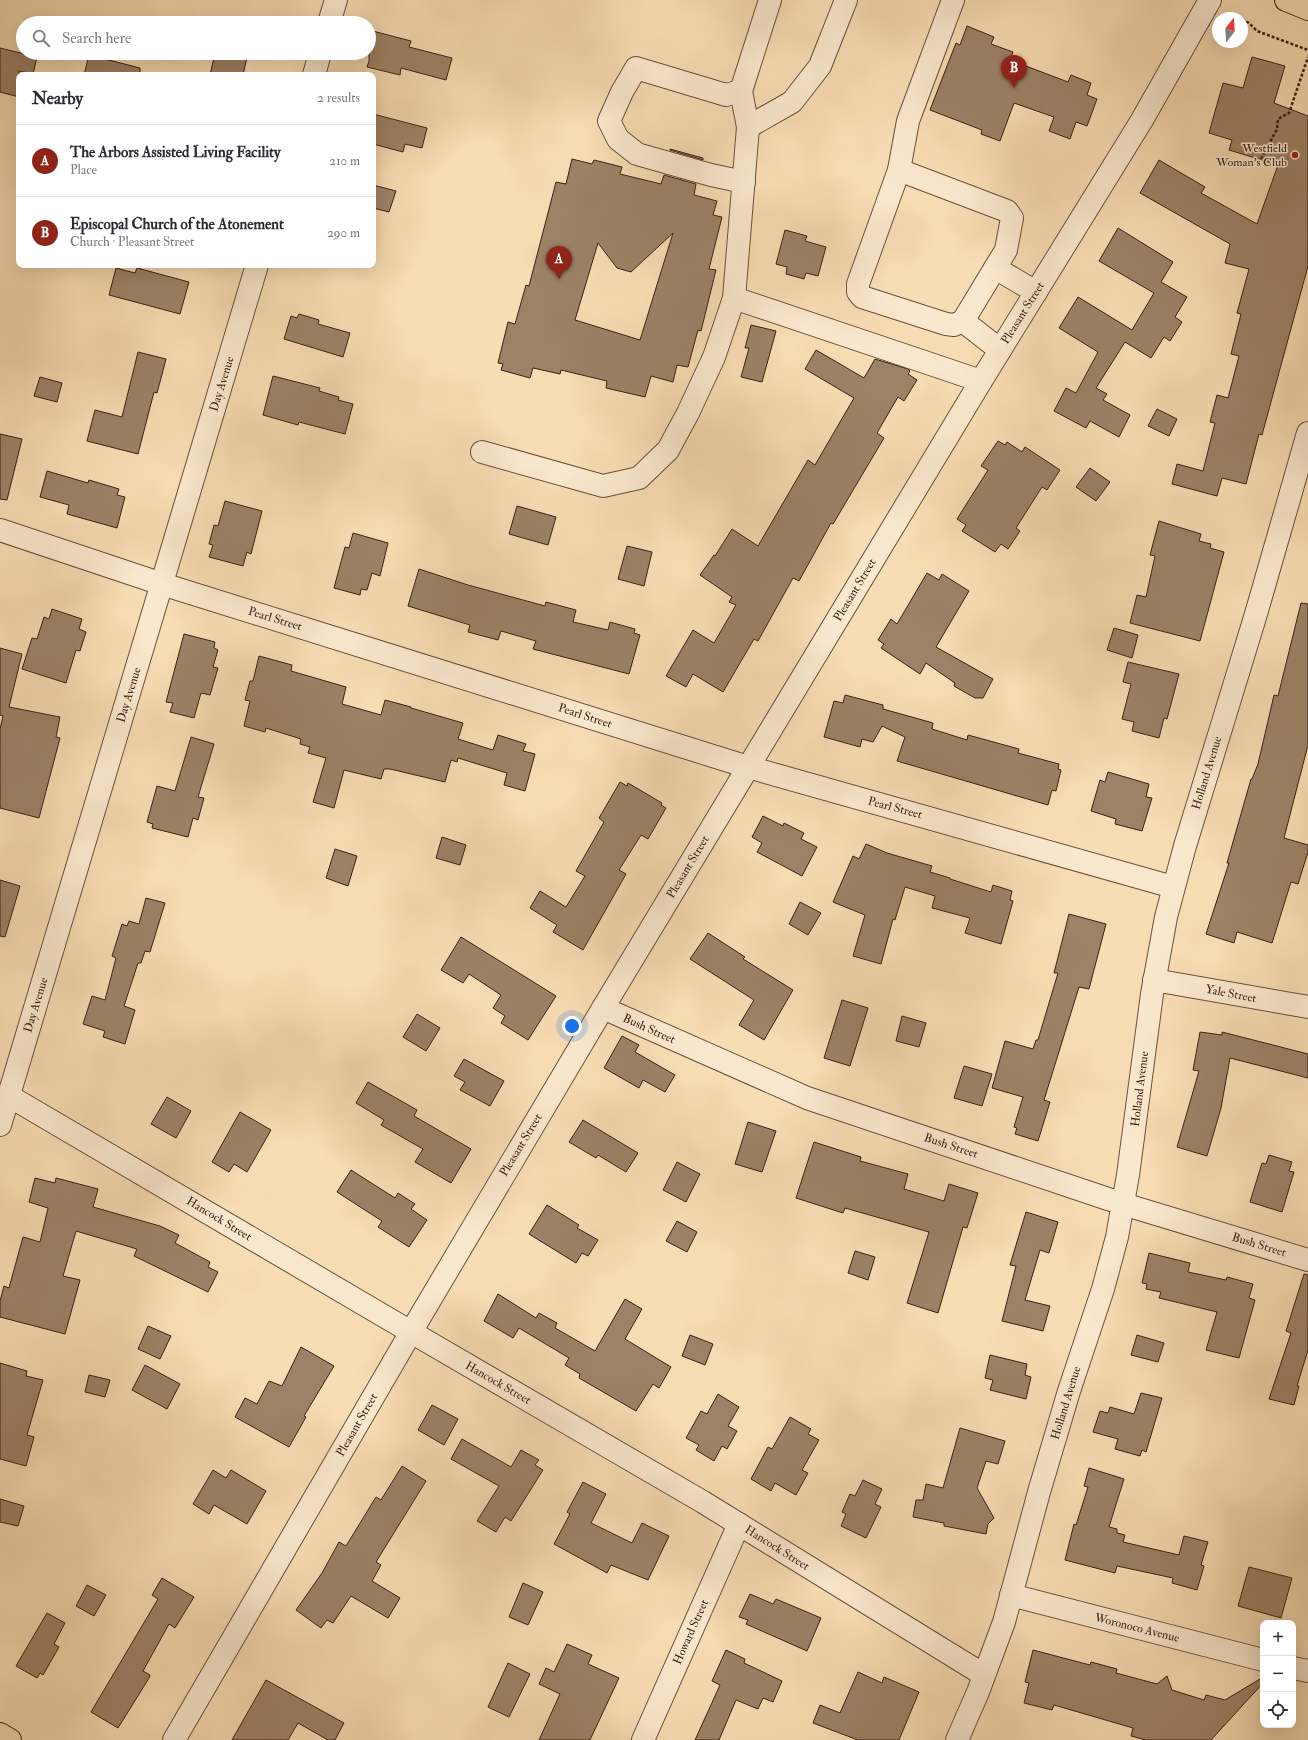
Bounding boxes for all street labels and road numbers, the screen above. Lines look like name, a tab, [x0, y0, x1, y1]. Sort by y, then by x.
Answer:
street label: Pleasant Street	[998, 279, 1048, 347]
street label: Day Avenue	[206, 354, 238, 414]
street label: Pleasant Street	[830, 556, 880, 624]
street label: Pearl Street	[246, 604, 304, 634]
street label: Day Avenue	[113, 665, 145, 725]
street label: Pearl Street	[556, 700, 614, 732]
street label: Holland Avenue	[1189, 735, 1225, 811]
street label: Pearl Street	[866, 794, 924, 822]
street label: Pleasant Street	[663, 833, 713, 901]
street label: Day Avenue	[20, 975, 52, 1035]
street label: Yale Street	[1204, 982, 1258, 1006]
street label: Bush Street	[620, 1011, 678, 1047]
street label: Holland Avenue	[1128, 1050, 1152, 1128]
street label: Pleasant Street	[496, 1111, 546, 1179]
street label: Bush Street	[922, 1130, 980, 1162]
street label: Hancock Street	[184, 1194, 254, 1244]
street label: Bush Street	[1230, 1230, 1288, 1260]
street label: Hancock Street	[462, 1358, 534, 1408]
street label: Holland Avenue	[1048, 1365, 1084, 1441]
street label: Pleasant Street	[333, 1391, 381, 1459]
street label: Hancock Street	[742, 1522, 812, 1574]
street label: Howard Street	[670, 1597, 712, 1667]
street label: Woronoco Avenue	[1092, 1610, 1181, 1646]

